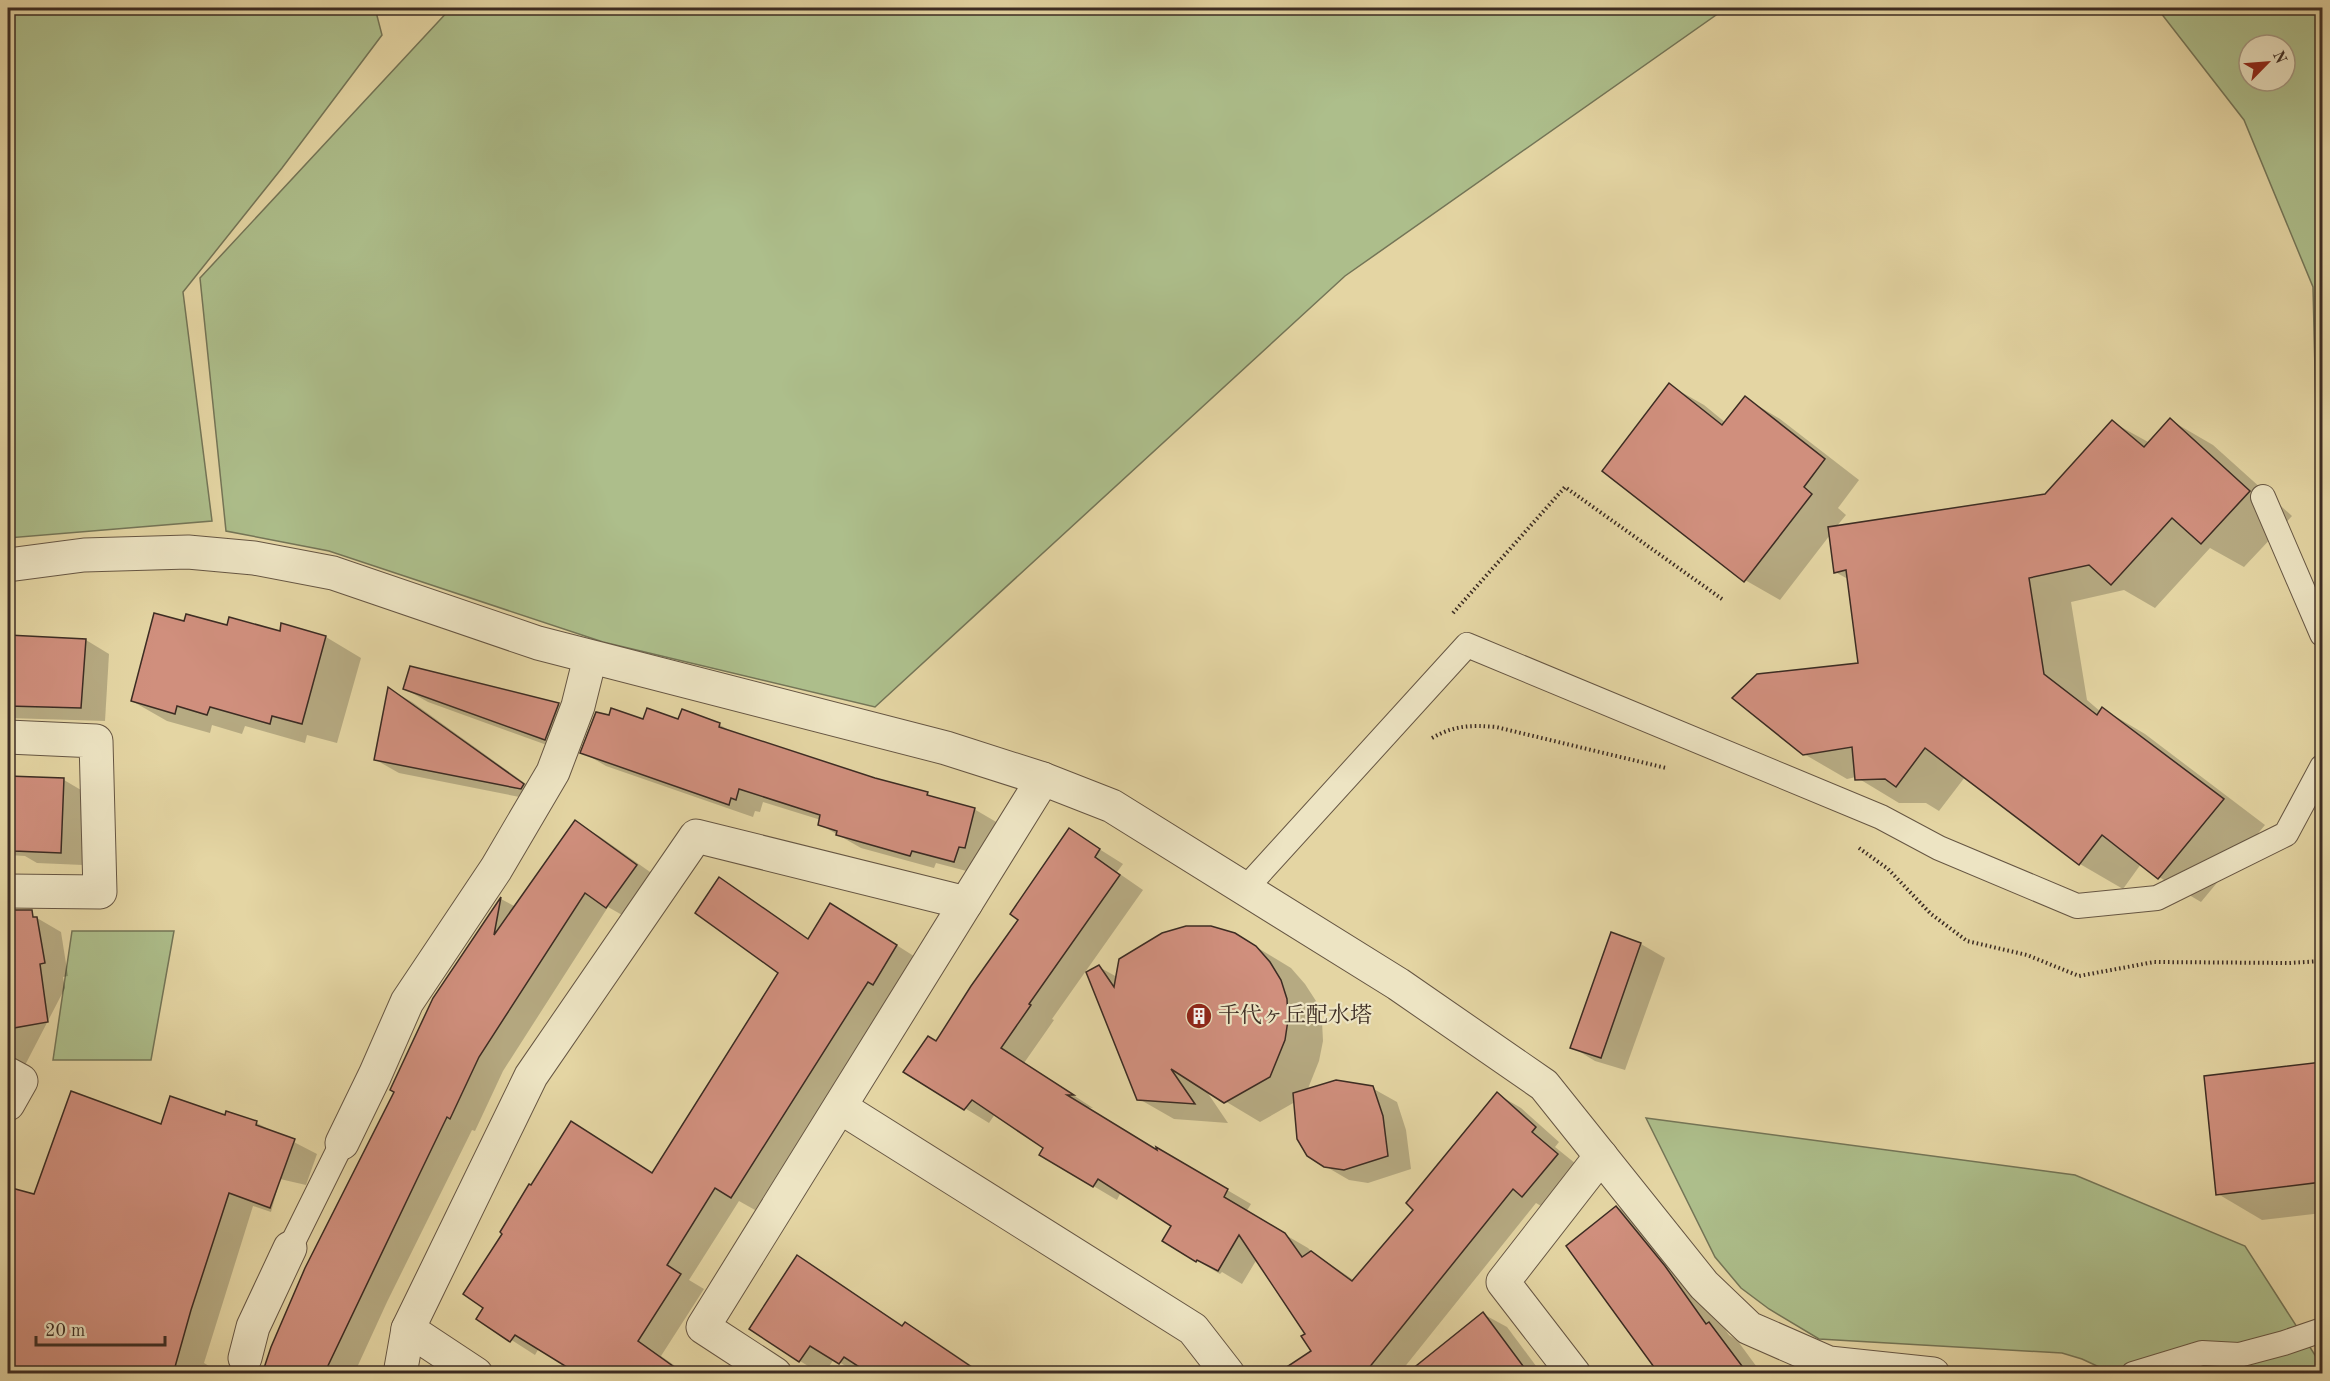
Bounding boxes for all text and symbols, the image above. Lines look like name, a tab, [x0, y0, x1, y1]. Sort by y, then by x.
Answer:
north arrow	[2237, 33, 2297, 93]
text: N	[2269, 49, 2289, 67]
building icon: 千代ヶ丘配水塔	[1184, 1001, 1214, 1031]
place label: 千代ヶ丘配水塔	[1218, 1003, 1372, 1027]
scale bar	[36, 1309, 165, 1347]
text: 20 m	[45, 1322, 85, 1340]

